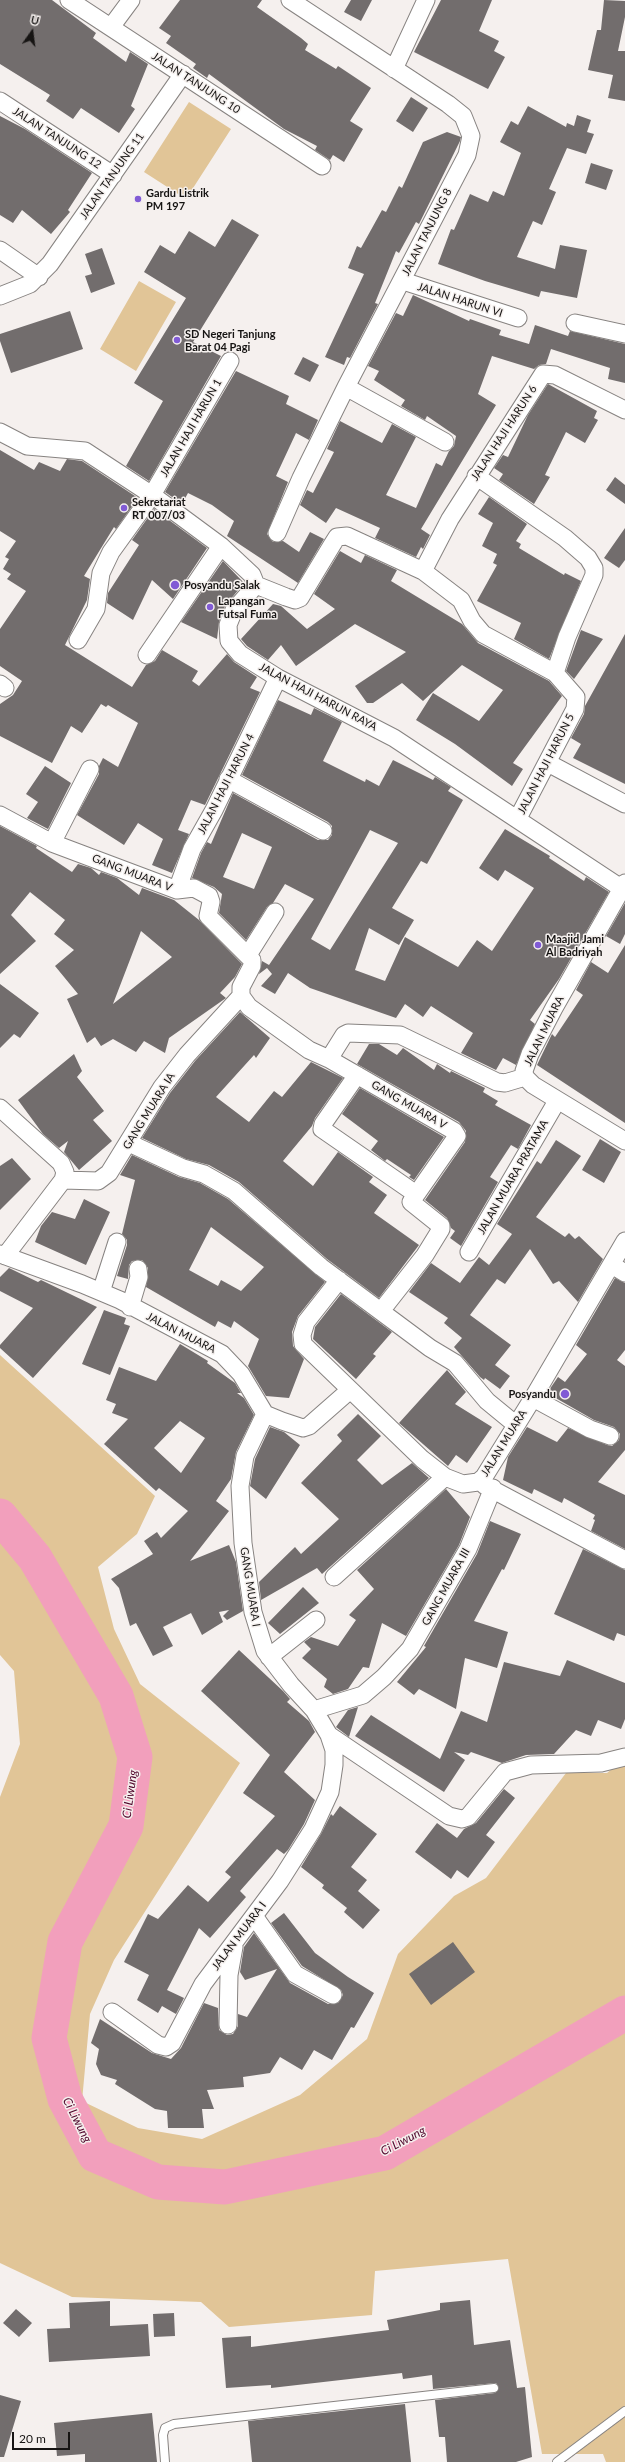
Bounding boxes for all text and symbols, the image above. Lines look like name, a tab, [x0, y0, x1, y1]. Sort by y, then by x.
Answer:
north arrow	[12, 12, 52, 52]
text: U	[29, 13, 41, 27]
street label: JALAN TANJUNG 10	[149, 50, 243, 116]
street label: JALAN TANJUNG 12	[10, 105, 104, 171]
street label: JALAN TANJUNG 11	[77, 130, 147, 222]
place label: Gardu Listrik PM 197	[146, 186, 209, 212]
street label: JALAN TANJUNG 8	[399, 186, 455, 278]
marker: Gardu Listrik PM 197	[133, 194, 143, 204]
street label: JALAN HARUN VI	[416, 280, 504, 320]
place label: SD Negeri Tanjung Barat 04 Pagi	[185, 327, 276, 353]
marker: SD Negeri Tanjung Barat 04 Pagi	[172, 335, 182, 345]
street label: JALAN HAJI HARUN 1	[158, 377, 224, 479]
street label: JALAN HAJI HARUN 6	[468, 383, 540, 483]
place label: Sekretariat RT 007/03	[132, 495, 186, 521]
marker: Sekretariat RT 007/03	[119, 503, 129, 513]
place label: Posyandu Salak	[184, 578, 260, 592]
marker: Posyandu Salak	[169, 579, 181, 591]
place label: Lapangan Futsal Fuma	[218, 594, 277, 620]
marker: Lapangan Futsal Fuma	[205, 602, 215, 612]
street label: JALAN HAJI HARUN RAYA	[257, 660, 379, 734]
street label: JALAN HAJI HARUN 5	[515, 712, 577, 816]
street label: JALAN HAJI HARUN 4	[195, 732, 257, 836]
street label: GANG MUARA V	[90, 852, 174, 894]
place label: Maajid Jami Al Badriyah	[546, 932, 604, 958]
marker: Maajid Jami Al Badriyah	[533, 940, 543, 950]
street label: JALAN MUARA	[521, 994, 567, 1068]
street label: GANG MUARA IA	[120, 1070, 178, 1152]
street label: GANG MUARA V	[369, 1078, 449, 1132]
street label: JALAN MUARA PRATAMA	[475, 1117, 551, 1237]
street label: JALAN MUARA	[144, 1310, 218, 1356]
place label: Posyandu	[508, 1387, 556, 1401]
marker: Posyandu	[559, 1388, 571, 1400]
street label: JALAN MUARA	[478, 1407, 530, 1479]
street label: GANG MUARA I	[237, 1546, 263, 1628]
street label: GANG MUARA III	[419, 1546, 473, 1628]
water label: Ci Liwung	[119, 1769, 141, 1819]
street label: JALAN MUARA I	[209, 1899, 269, 1973]
water label: Ci Liwung	[60, 2095, 94, 2145]
water label: Ci Liwung	[378, 2123, 428, 2159]
scale bar	[14, 2424, 72, 2450]
text: 20 m	[19, 2431, 46, 2446]

